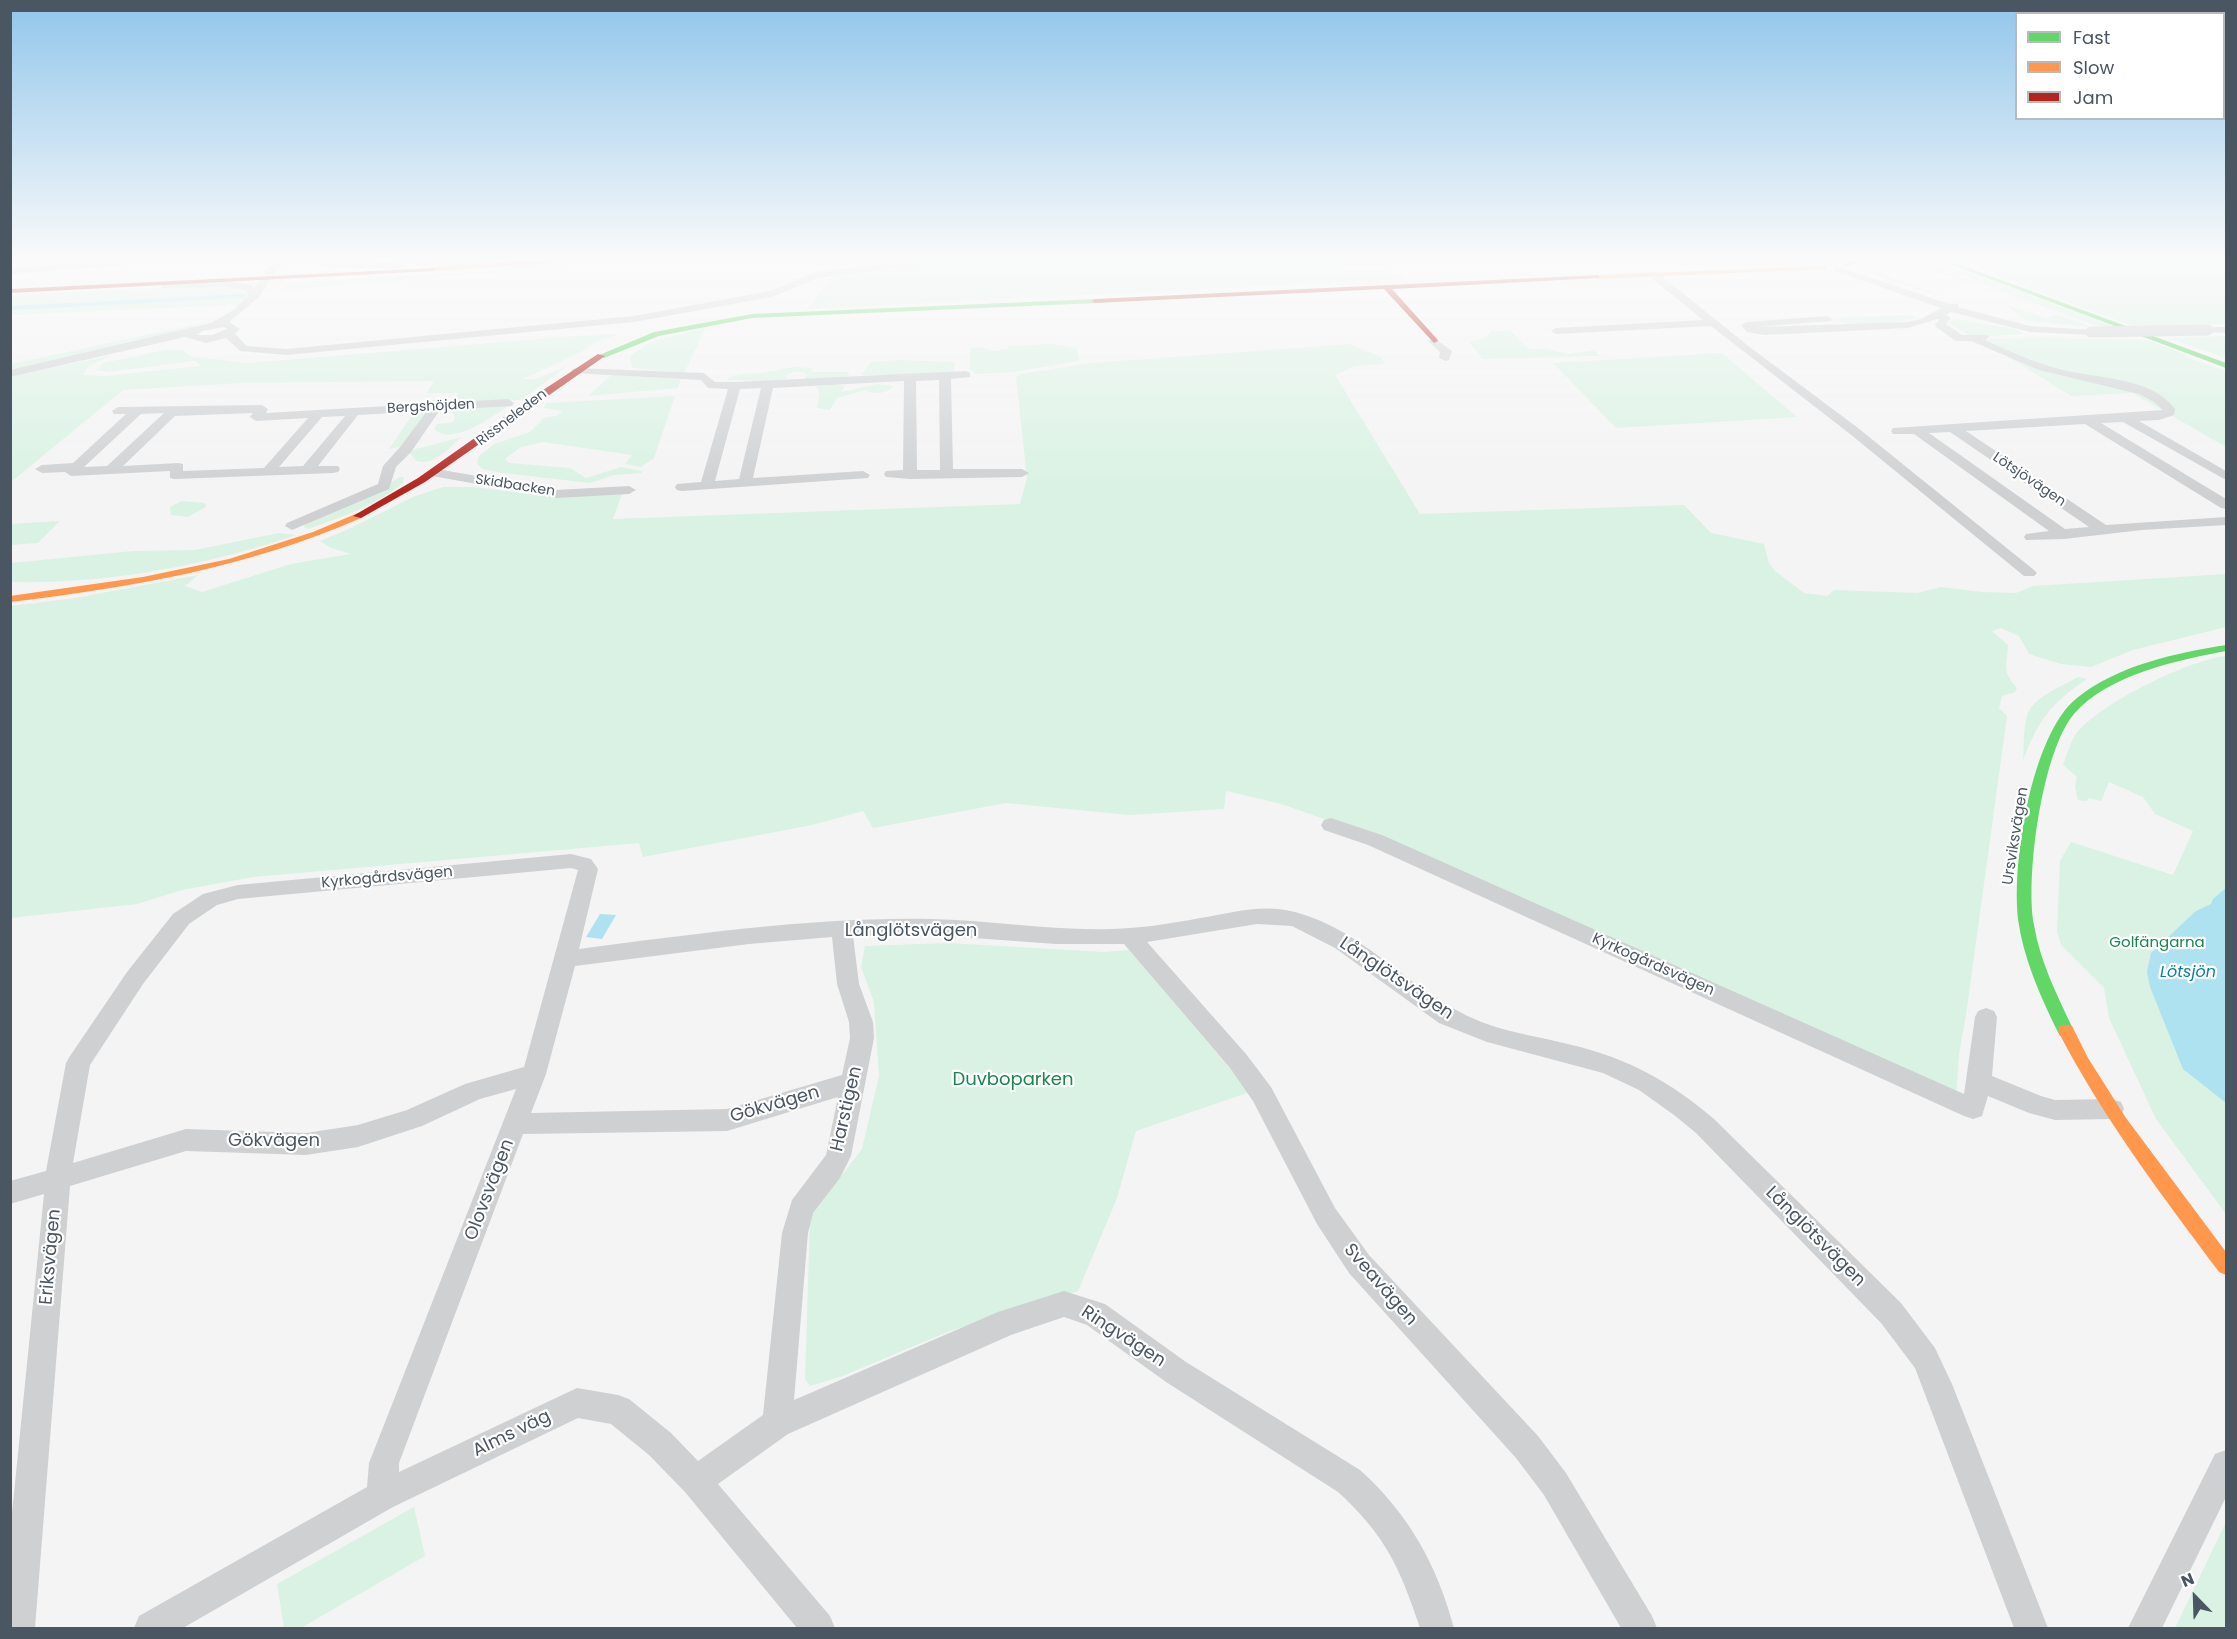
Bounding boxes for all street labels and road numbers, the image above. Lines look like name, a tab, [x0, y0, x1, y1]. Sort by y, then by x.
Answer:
street label: Rissneleden	[474, 386, 550, 450]
street label: Bergshöjden	[387, 396, 475, 418]
street label: Lötsjövägen	[1989, 449, 2069, 511]
street label: Skidbacken	[474, 471, 556, 501]
street label: Ursviksvägen	[1999, 786, 2033, 886]
street label: Kyrkogårdsvägen	[321, 863, 453, 893]
street label: Långlötsvägen	[845, 920, 977, 942]
street label: Kyrkogårdsvägen	[1589, 930, 1717, 1000]
street label: Långlötsvägen	[1335, 933, 1457, 1025]
street label: Harstigen	[827, 1064, 867, 1154]
street label: Gökvägen	[728, 1082, 822, 1128]
street label: Gökvägen	[228, 1130, 320, 1152]
street label: Olovsvägen	[461, 1136, 519, 1244]
street label: Långlötsvägen	[1760, 1182, 1870, 1292]
street label: Eriksvägen	[36, 1208, 66, 1306]
street label: Sveavägen	[1339, 1240, 1421, 1330]
street label: Ringvägen	[1077, 1302, 1169, 1372]
street label: Alms väg	[470, 1406, 554, 1462]

